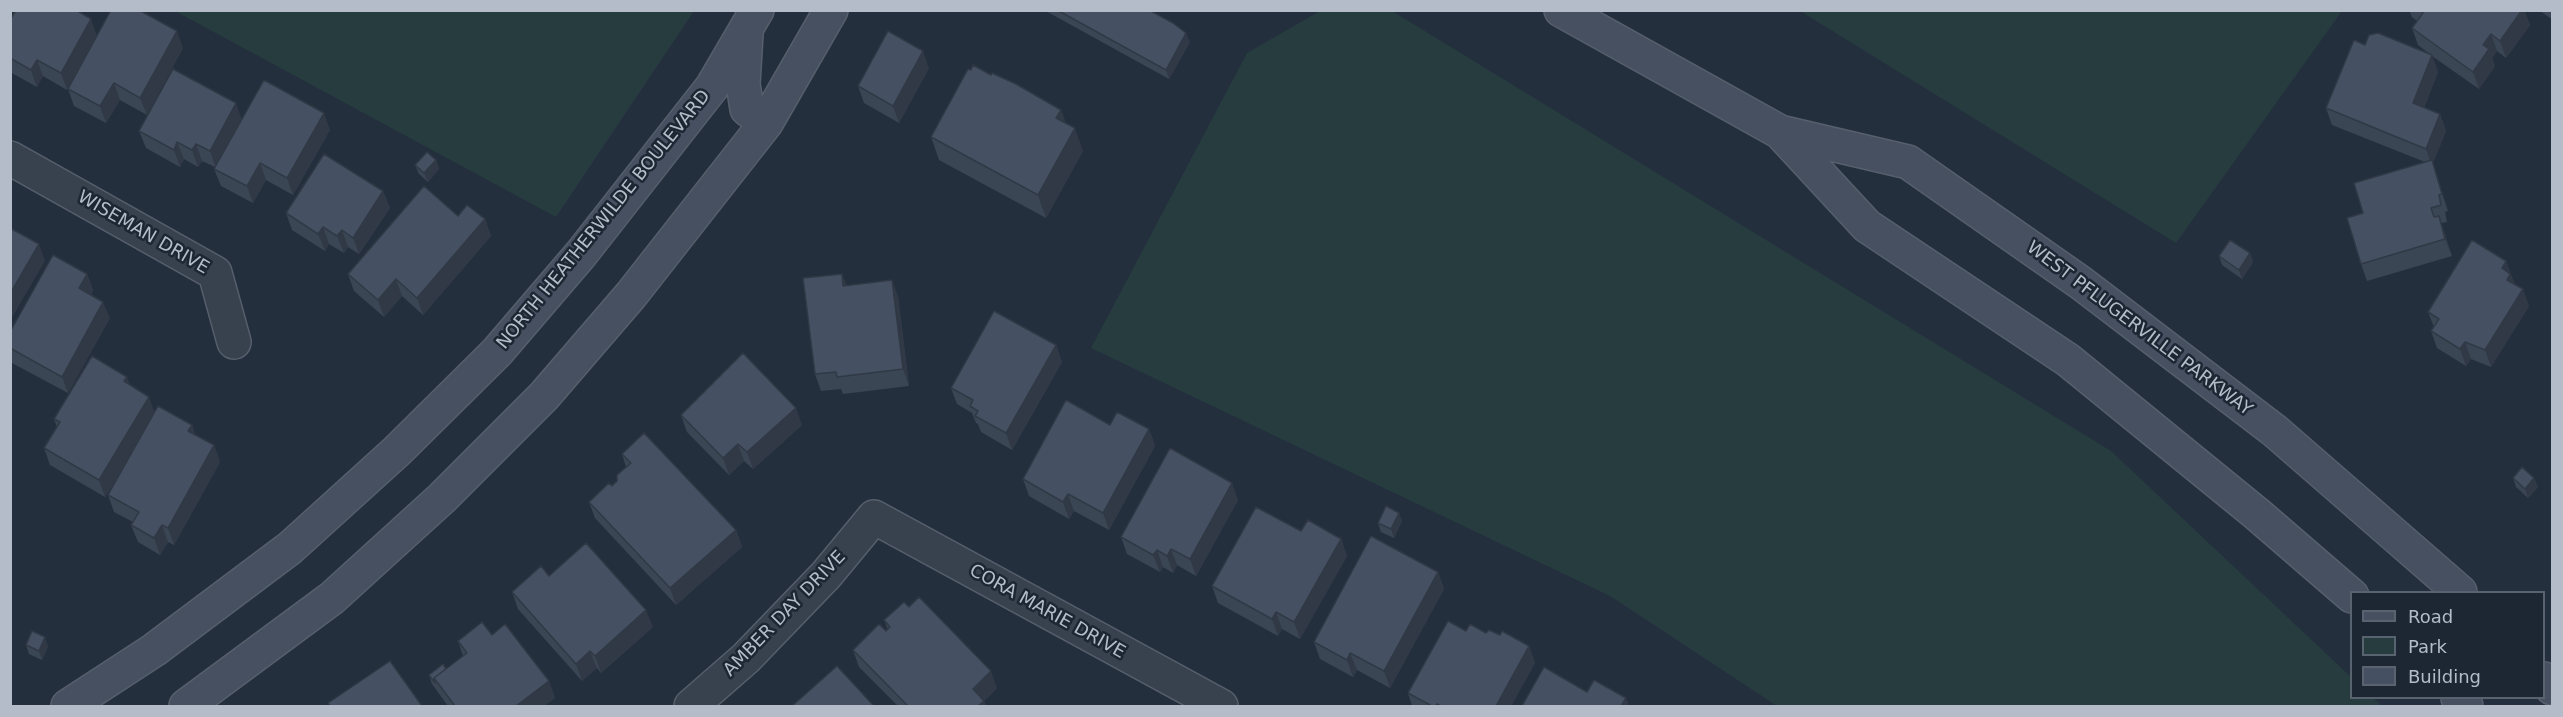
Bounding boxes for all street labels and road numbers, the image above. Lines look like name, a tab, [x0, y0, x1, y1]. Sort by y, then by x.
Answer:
street label: NORTH HEATHERWILDE BOULEVARD	[493, 86, 715, 354]
street label: WISEMAN DRIVE	[73, 187, 213, 279]
street label: WEST PFLUGERVILLE PARKWAY	[2022, 237, 2256, 421]
street label: AMBER DAY DRIVE	[719, 547, 851, 681]
street label: CORA MARIE DRIVE	[965, 560, 1129, 664]

